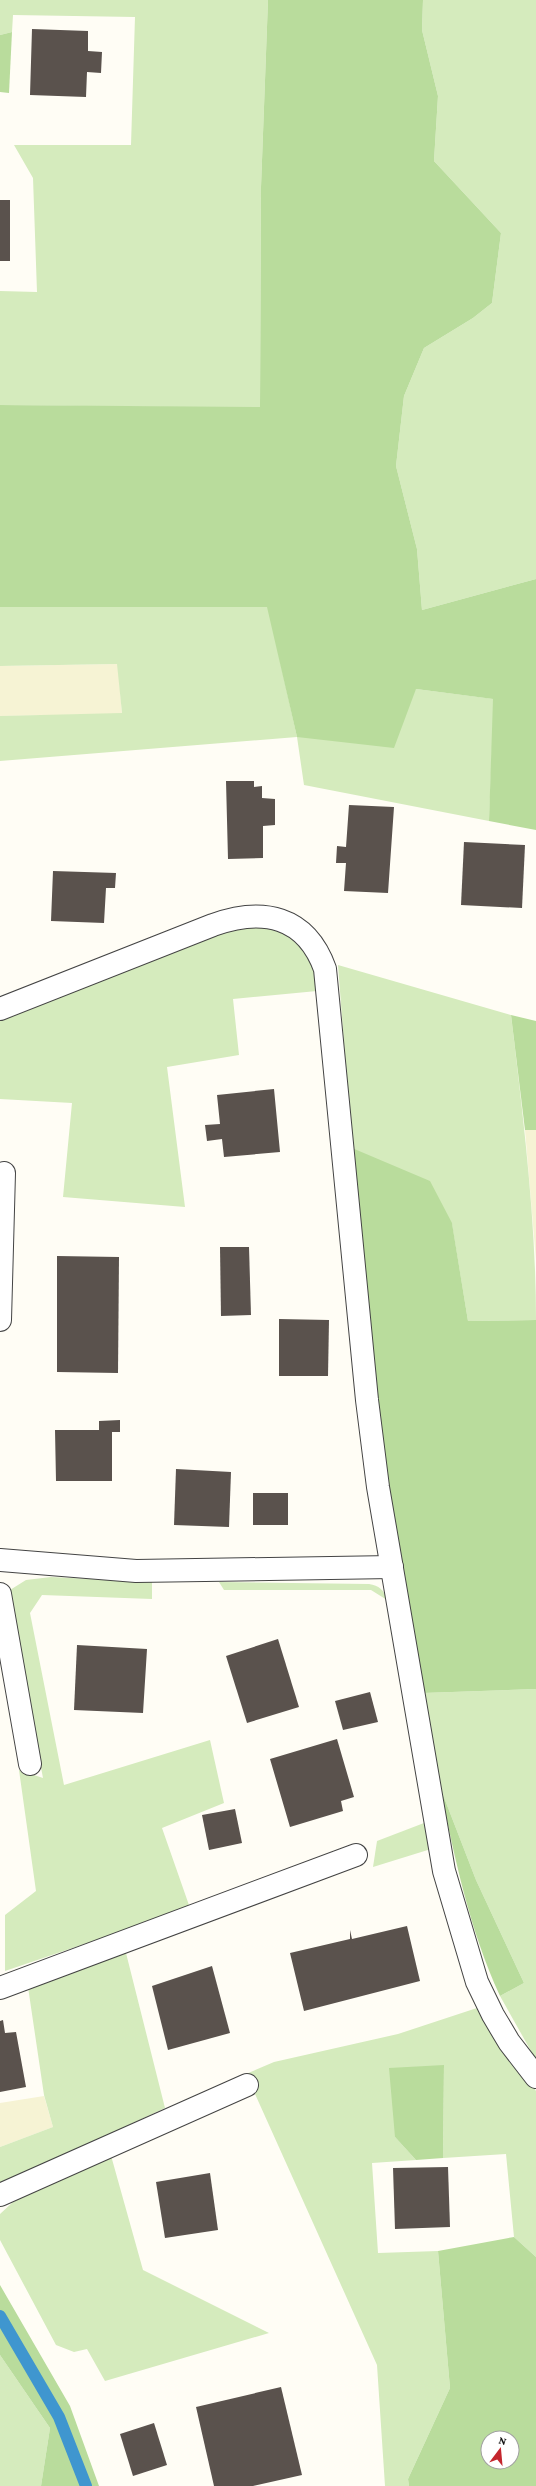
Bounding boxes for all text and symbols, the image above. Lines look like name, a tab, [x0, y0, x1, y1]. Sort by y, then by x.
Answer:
north arrow	[480, 2430, 520, 2470]
text: N	[497, 2434, 508, 2447]

